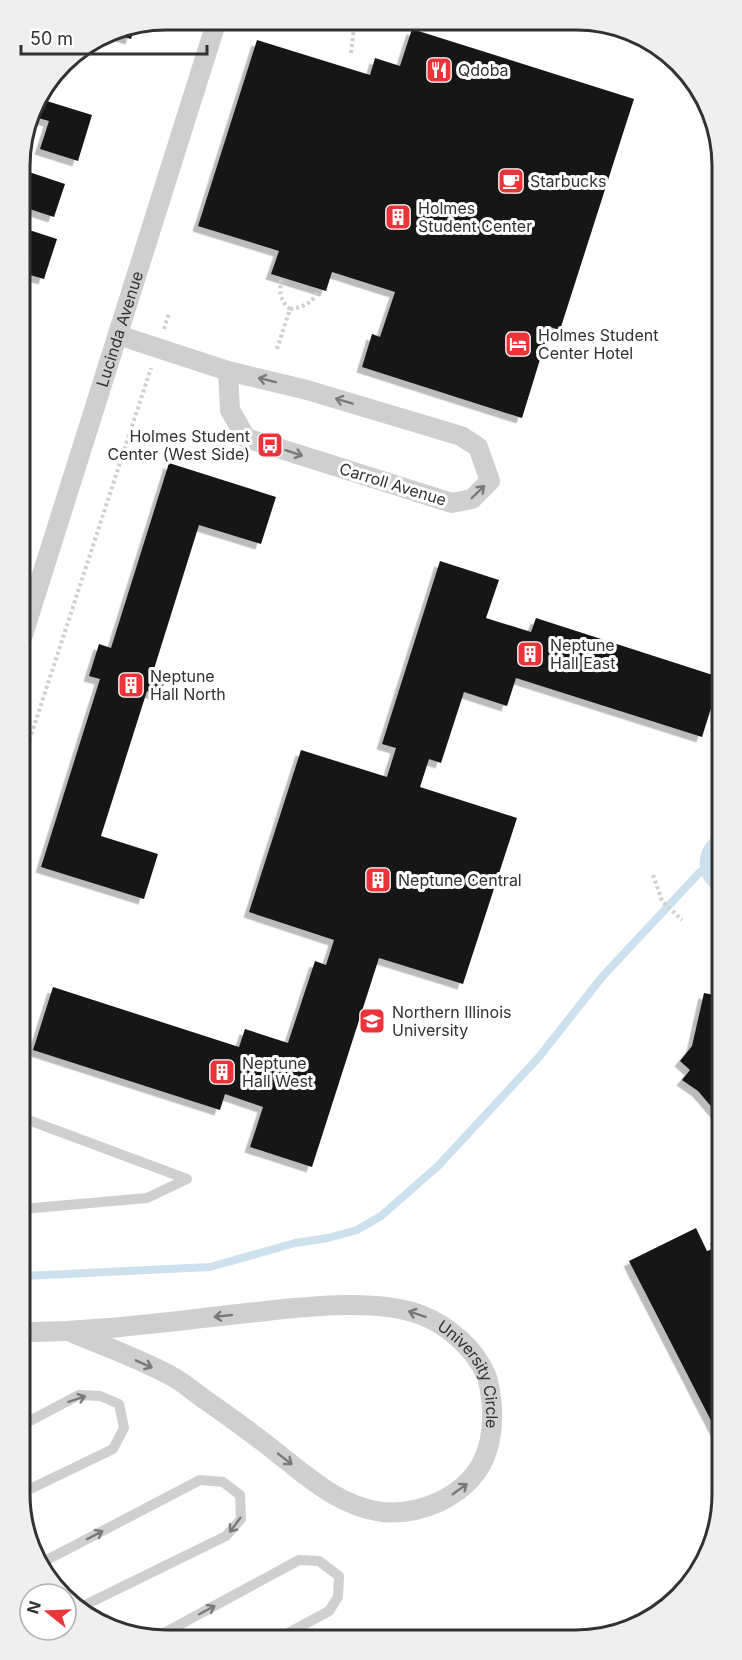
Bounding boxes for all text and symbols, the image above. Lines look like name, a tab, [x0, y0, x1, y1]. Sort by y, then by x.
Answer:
scale bar	[21, 18, 207, 56]
text: 50 m	[30, 28, 73, 49]
restaurant icon: Qdoba	[424, 55, 454, 85]
place label: Qdoba	[458, 60, 509, 80]
cafe icon: Starbucks	[496, 166, 526, 196]
place label: Starbucks	[530, 171, 606, 191]
place label: Holmes Student Center	[418, 198, 532, 236]
building icon: Holmes Student Center	[383, 202, 413, 232]
street label: Lucinda Avenue	[92, 269, 147, 389]
place label: Holmes Student Center Hotel	[538, 325, 658, 363]
hotel icon: Holmes Student Center Hotel	[503, 329, 533, 359]
one-way arrow	[258, 374, 277, 386]
one-way arrow	[335, 395, 354, 406]
place label: Holmes Student Center (West Side)	[107, 426, 250, 464]
bus stop icon: Holmes Student Center (West Side)	[255, 430, 285, 460]
one-way arrow	[284, 448, 303, 459]
street label: Carroll Avenue	[337, 458, 449, 510]
one-way arrow	[470, 485, 485, 500]
place label: Neptune Hall East	[550, 635, 615, 673]
building icon: Neptune Hall East	[515, 639, 545, 669]
place label: Neptune Hall North	[150, 666, 226, 704]
building icon: Neptune Hall North	[116, 670, 146, 700]
building icon: Neptune Central	[363, 865, 393, 895]
place label: Neptune Central	[398, 870, 522, 890]
place label: Northern Illinois University	[392, 1002, 511, 1040]
school or university icon: Northern Illinois University	[357, 1006, 387, 1036]
place label: Neptune Hall West	[242, 1053, 313, 1091]
building icon: Neptune Hall West	[207, 1057, 237, 1087]
one-way arrow	[408, 1308, 427, 1319]
one-way arrow	[214, 1311, 234, 1322]
street label: University Circle	[434, 1316, 502, 1429]
one-way arrow	[134, 1359, 152, 1370]
one-way arrow	[67, 1392, 85, 1403]
one-way arrow	[277, 1453, 293, 1466]
one-way arrow	[451, 1483, 467, 1495]
one-way arrow	[229, 1516, 241, 1532]
one-way arrow	[86, 1528, 104, 1540]
north arrow	[18, 1582, 78, 1642]
text: N	[22, 1598, 45, 1616]
one-way arrow	[198, 1604, 215, 1616]

